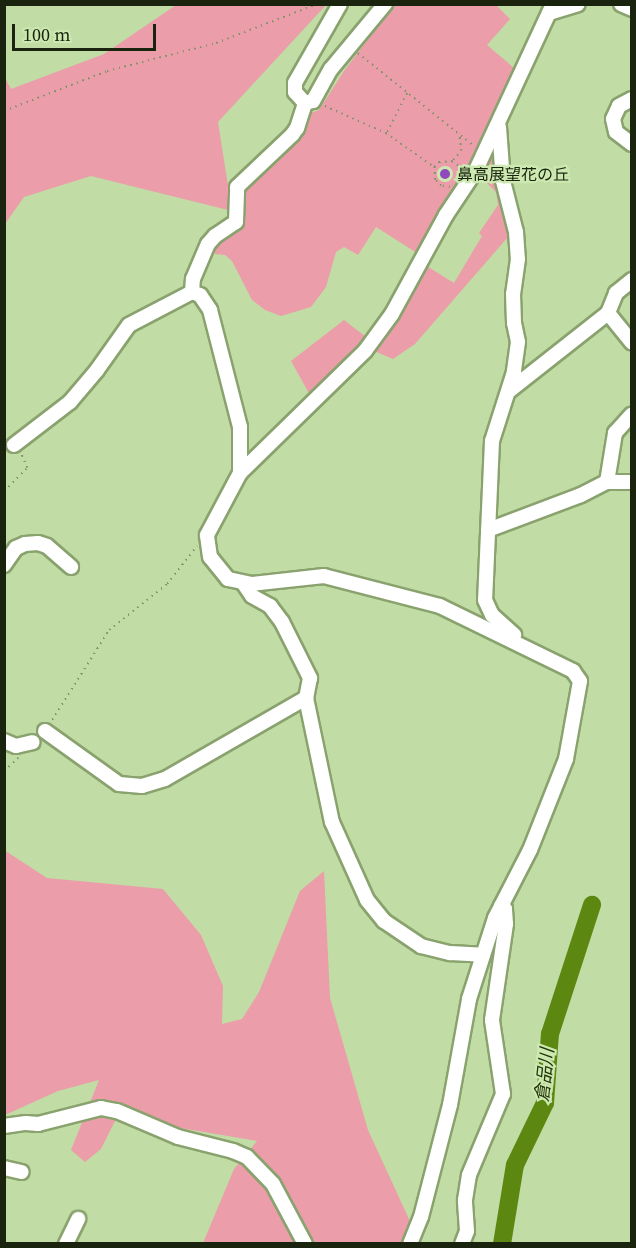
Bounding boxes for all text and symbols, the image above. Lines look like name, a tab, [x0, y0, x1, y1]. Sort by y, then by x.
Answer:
scale bar	[15, 12, 159, 50]
text: 100 m	[23, 22, 70, 47]
place label: 鼻高展望花の丘	[457, 164, 569, 184]
marker: 鼻高展望花の丘	[438, 167, 452, 181]
water label: 倉品川	[531, 1047, 559, 1103]

